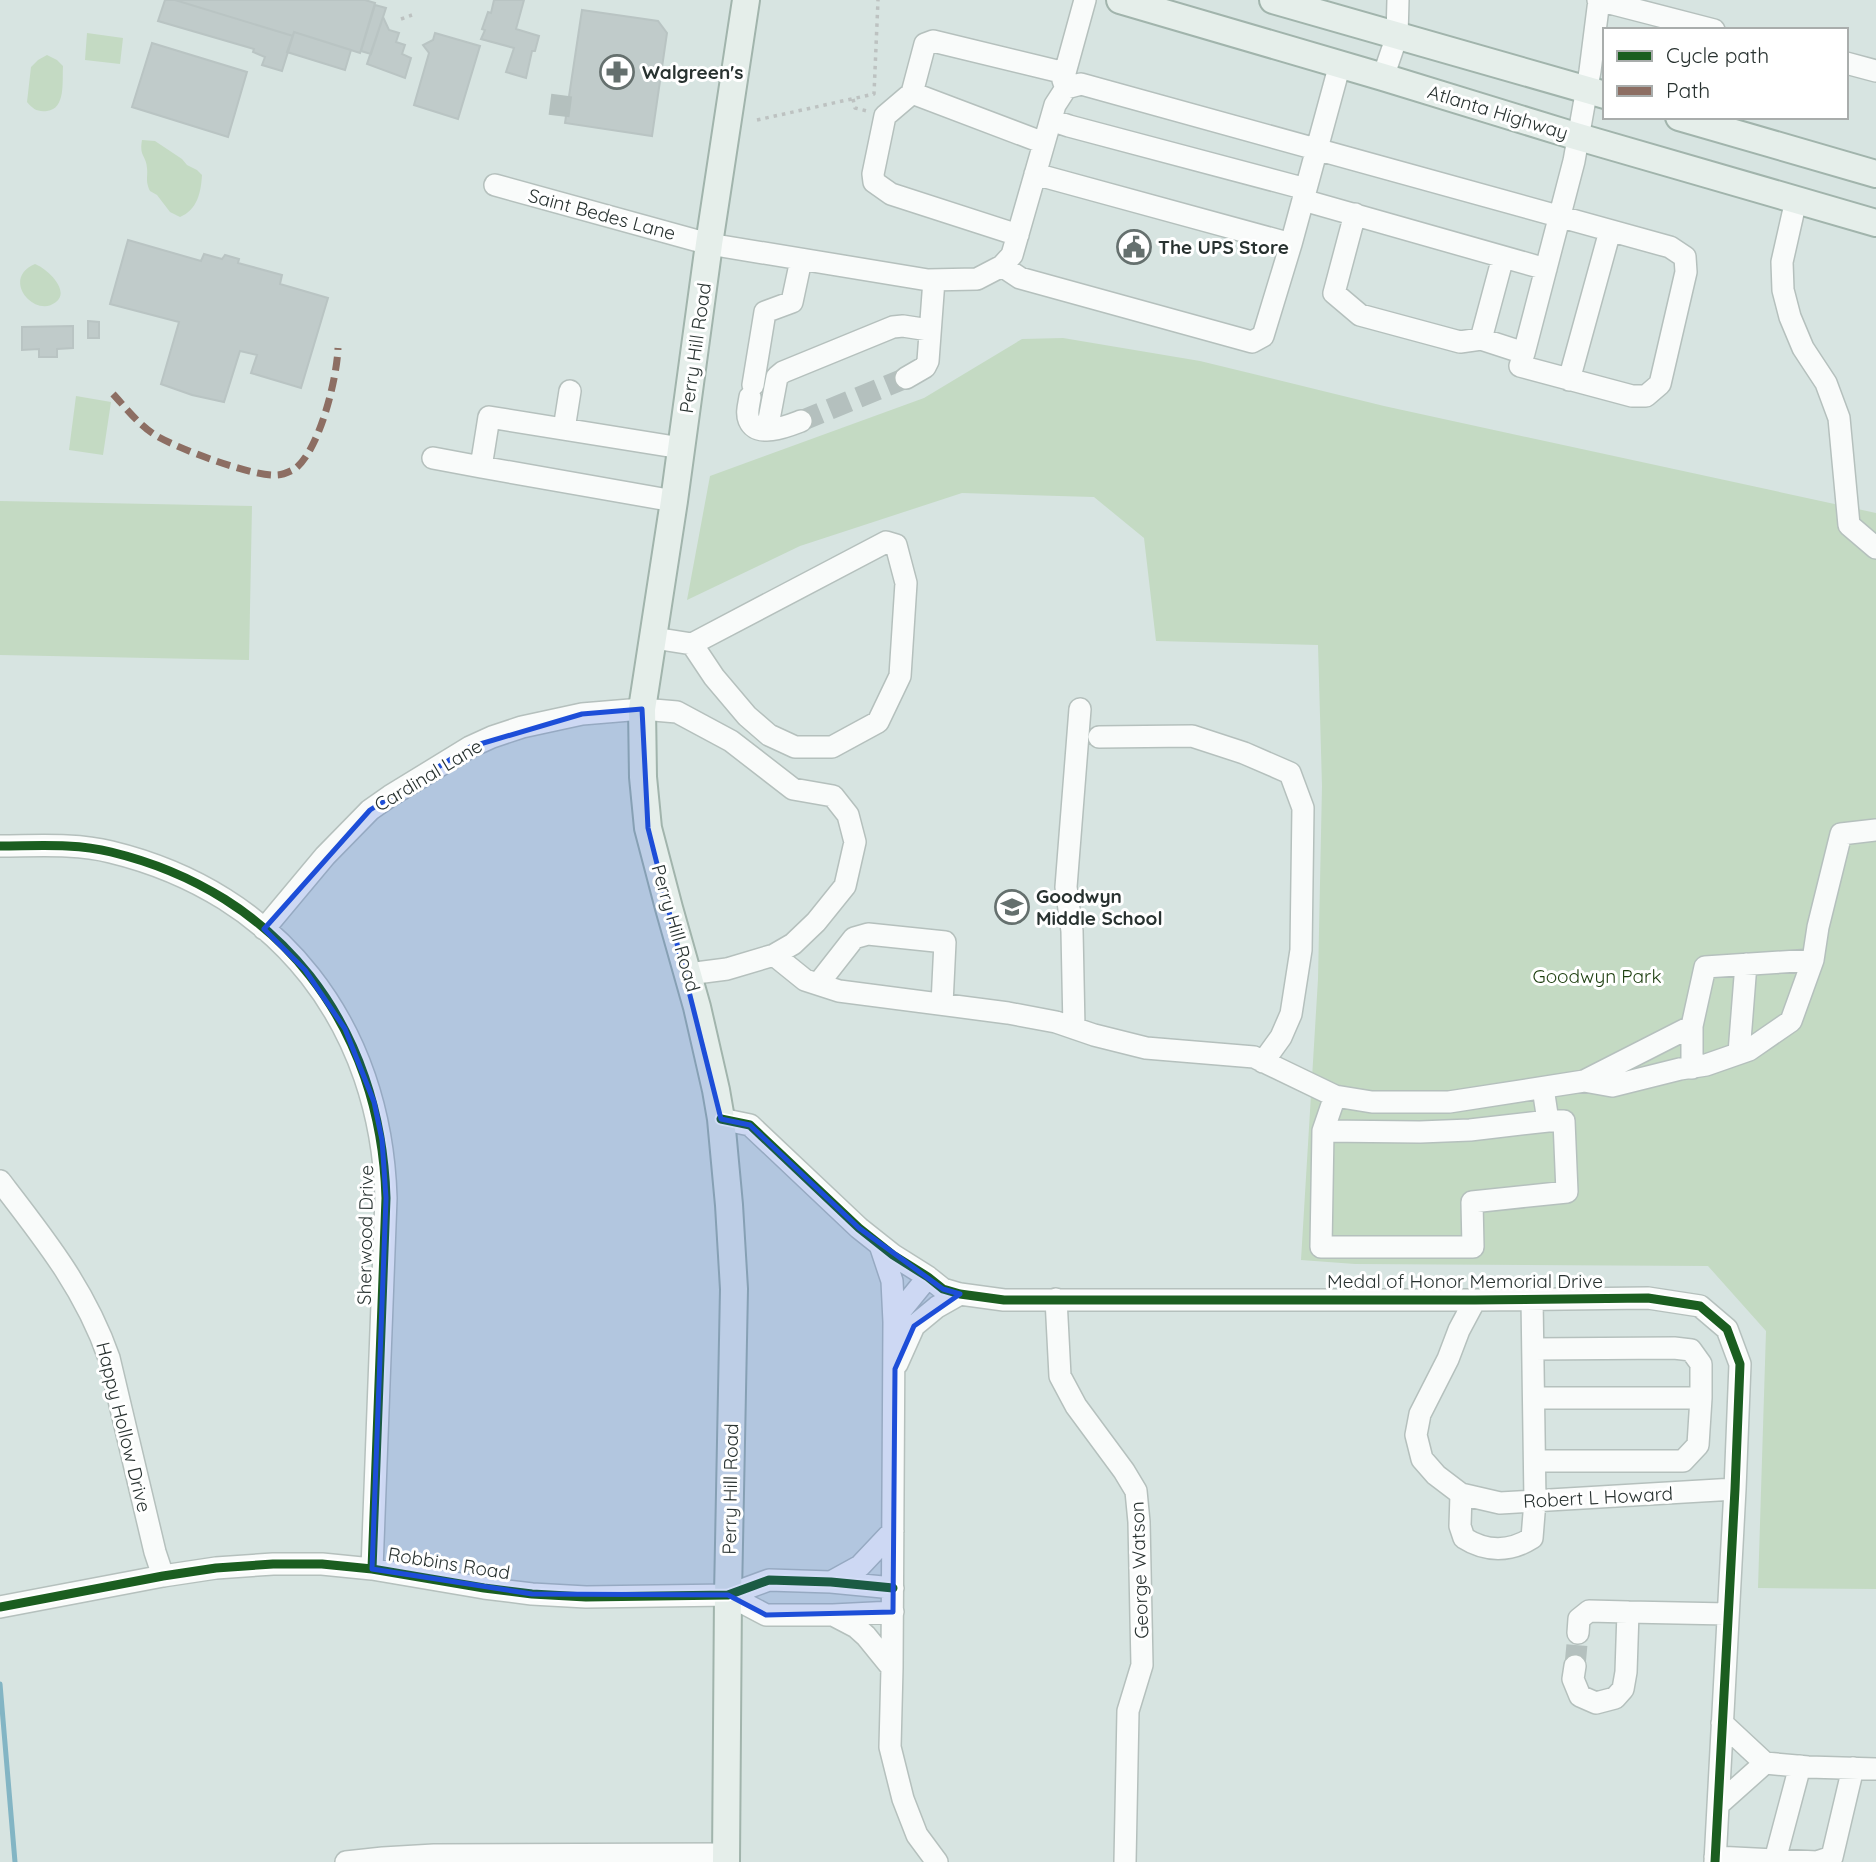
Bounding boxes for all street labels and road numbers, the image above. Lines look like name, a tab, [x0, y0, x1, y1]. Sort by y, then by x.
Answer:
street label: Atlanta Highway	[1425, 79, 1571, 145]
street label: Saint Bedes Lane	[526, 183, 678, 245]
street label: Perry Hill Road	[674, 281, 716, 415]
street label: Cardinal Lane	[370, 733, 486, 817]
street label: Perry Hill Road	[646, 862, 706, 994]
street label: Sherwood Drive	[352, 1165, 378, 1305]
street label: Medal of Honor Memorial Drive	[1327, 1269, 1603, 1293]
street label: Happy Hollow Drive	[91, 1339, 157, 1515]
street label: Perry Hill Road	[717, 1423, 743, 1555]
street label: Robert L Howard	[1522, 1481, 1674, 1513]
street label: George Watson	[1125, 1501, 1153, 1639]
street label: Robbins Road	[386, 1541, 512, 1585]

